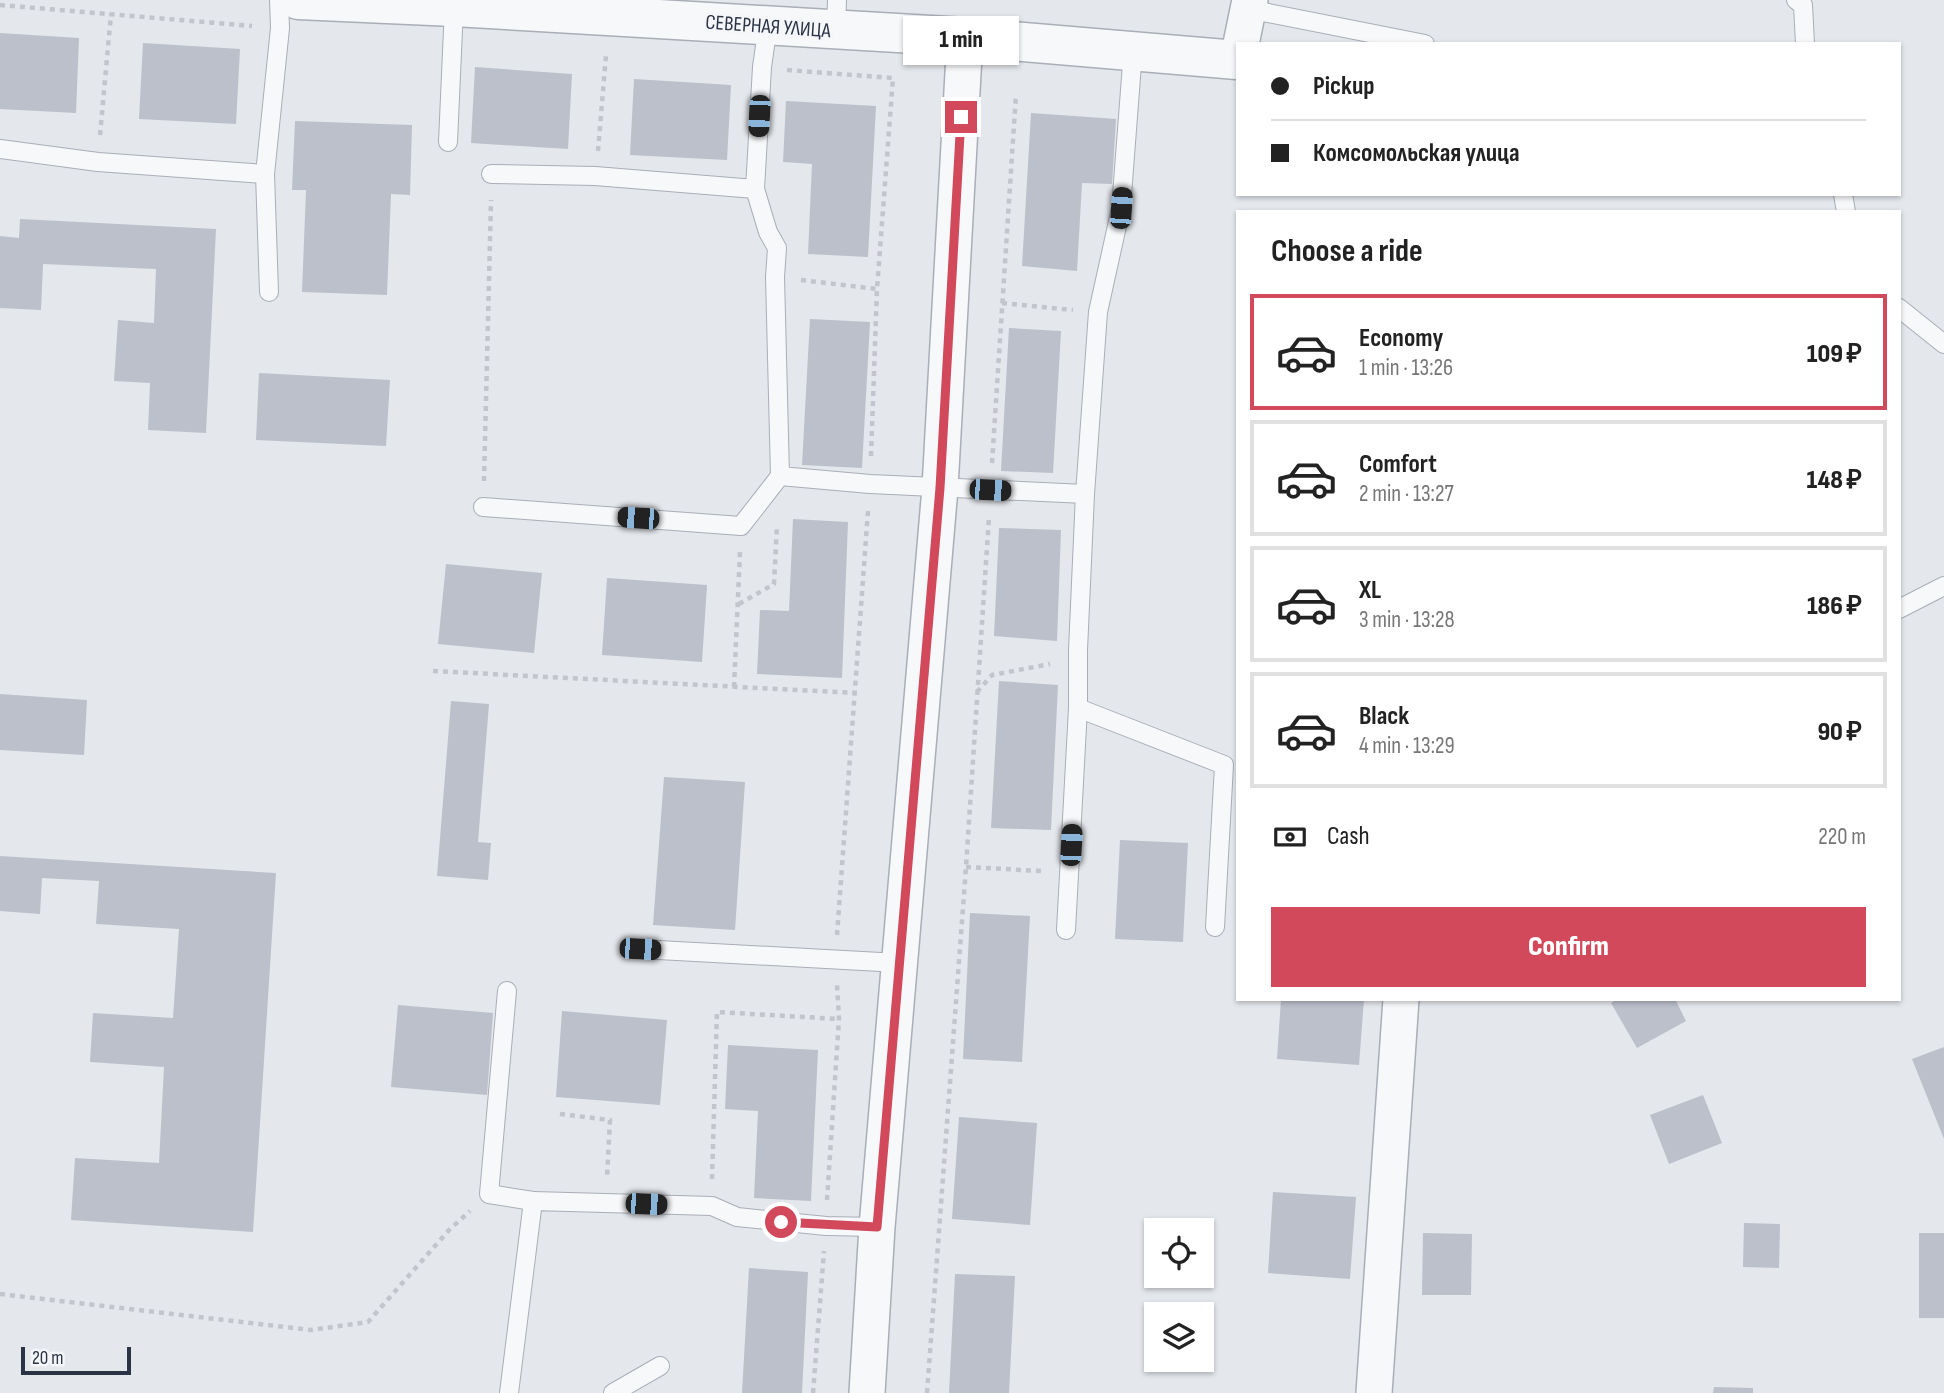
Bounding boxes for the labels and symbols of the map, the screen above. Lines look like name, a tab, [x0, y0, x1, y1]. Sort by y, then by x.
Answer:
street label: СЕВЕРНАЯ УЛИЦА	[704, 10, 832, 43]
callout: 1 min	[903, 16, 1019, 64]
car	[748, 94, 771, 138]
route end	[945, 101, 977, 133]
car	[1110, 186, 1133, 230]
car	[969, 478, 1012, 502]
car	[617, 506, 660, 530]
car	[1060, 823, 1083, 867]
car	[619, 937, 662, 961]
car	[625, 1193, 668, 1215]
route start	[765, 1206, 797, 1238]
scale bar	[21, 1344, 131, 1376]

